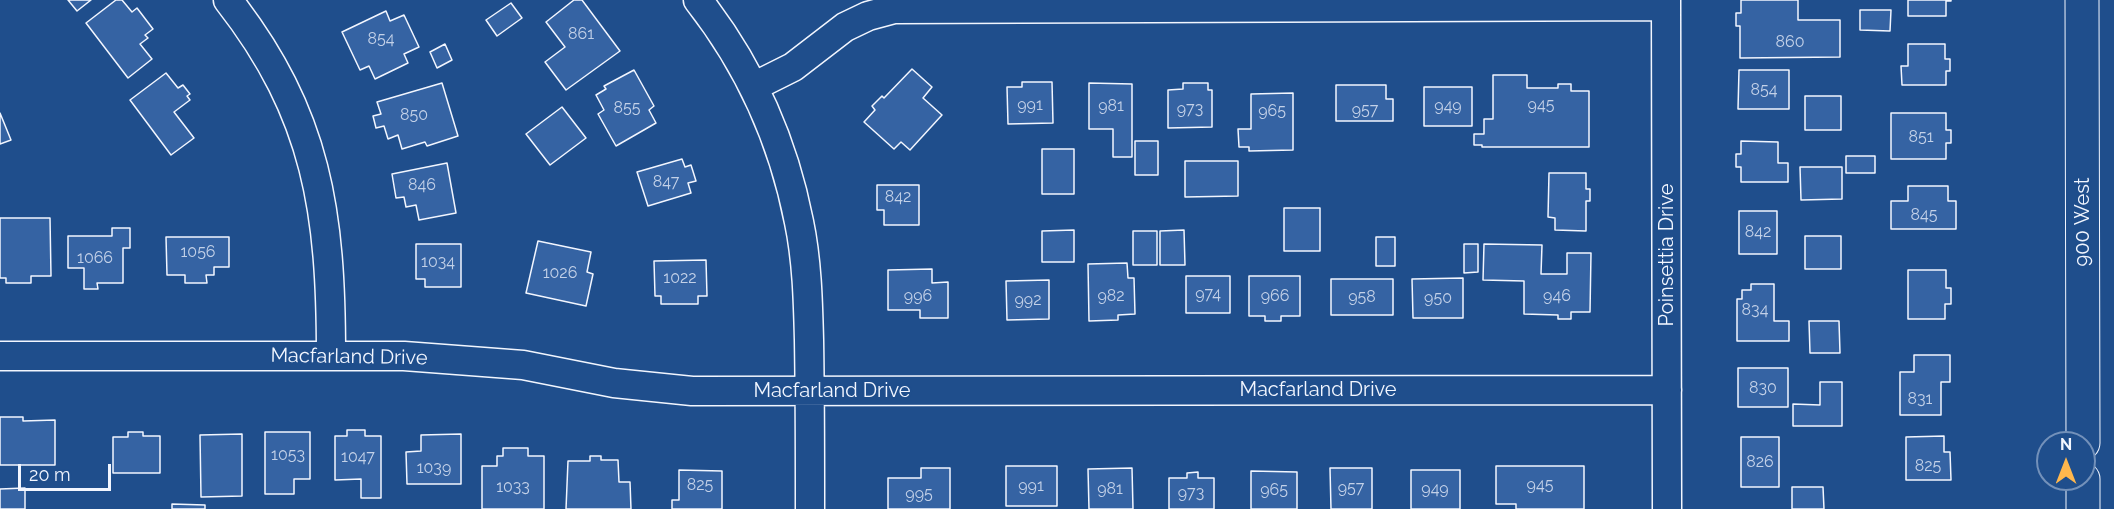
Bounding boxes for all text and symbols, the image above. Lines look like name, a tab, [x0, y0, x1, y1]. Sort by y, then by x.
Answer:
house number: 861	[568, 24, 594, 44]
house number: 854	[368, 29, 394, 49]
house number: 860	[1776, 32, 1804, 52]
house number: 854	[1751, 80, 1777, 100]
house number: 991	[1017, 95, 1043, 115]
house number: 945	[1528, 95, 1554, 115]
house number: 981	[1098, 96, 1124, 116]
house number: 949	[1434, 96, 1462, 116]
house number: 855	[614, 98, 640, 118]
house number: 973	[1177, 99, 1203, 119]
house number: 957	[1352, 100, 1378, 120]
house number: 965	[1258, 101, 1286, 121]
house number: 850	[400, 105, 428, 125]
house number: 851	[1908, 127, 1934, 147]
house number: 847	[653, 172, 679, 192]
house number: 846	[408, 175, 436, 195]
street label: 900 West	[2071, 178, 2095, 266]
street label: Poinsettia Drive	[1655, 184, 1679, 326]
house number: 842	[885, 187, 911, 207]
house number: 845	[1911, 205, 1937, 225]
house number: 842	[1745, 222, 1771, 242]
house number: 1056	[180, 242, 216, 262]
house number: 1066	[77, 248, 113, 268]
house number: 1034	[421, 252, 455, 272]
house number: 1026	[543, 263, 577, 283]
house number: 1022	[663, 268, 697, 288]
house number: 974	[1195, 284, 1221, 304]
house number: 996	[904, 286, 932, 306]
house number: 982	[1097, 286, 1125, 306]
house number: 966	[1261, 286, 1289, 306]
house number: 946	[1543, 286, 1571, 306]
house number: 958	[1348, 287, 1376, 307]
house number: 950	[1424, 288, 1452, 308]
house number: 992	[1014, 290, 1042, 310]
house number: 834	[1742, 300, 1768, 320]
street label: Macfarland Drive	[270, 344, 428, 370]
street label: Macfarland Drive	[1239, 378, 1397, 402]
house number: 830	[1749, 378, 1777, 398]
street label: Macfarland Drive	[753, 379, 911, 403]
house number: 831	[1908, 389, 1932, 409]
north arrow	[2036, 431, 2096, 491]
text: N	[2060, 435, 2072, 454]
house number: 1053	[271, 445, 305, 465]
house number: 1047	[341, 447, 375, 467]
scale bar	[21, 452, 114, 490]
house number: 826	[1746, 452, 1774, 472]
house number: 825	[1915, 456, 1941, 476]
house number: 1039	[417, 458, 451, 478]
text: 20 m	[29, 464, 71, 485]
house number: 825	[687, 475, 713, 495]
house number: 945	[1527, 475, 1553, 495]
house number: 991	[1018, 476, 1044, 496]
house number: 1033	[496, 477, 530, 497]
house number: 957	[1338, 478, 1364, 498]
house number: 981	[1097, 479, 1123, 499]
house number: 949	[1421, 479, 1449, 499]
house number: 965	[1260, 480, 1288, 500]
house number: 973	[1178, 483, 1204, 503]
house number: 995	[905, 484, 933, 504]

